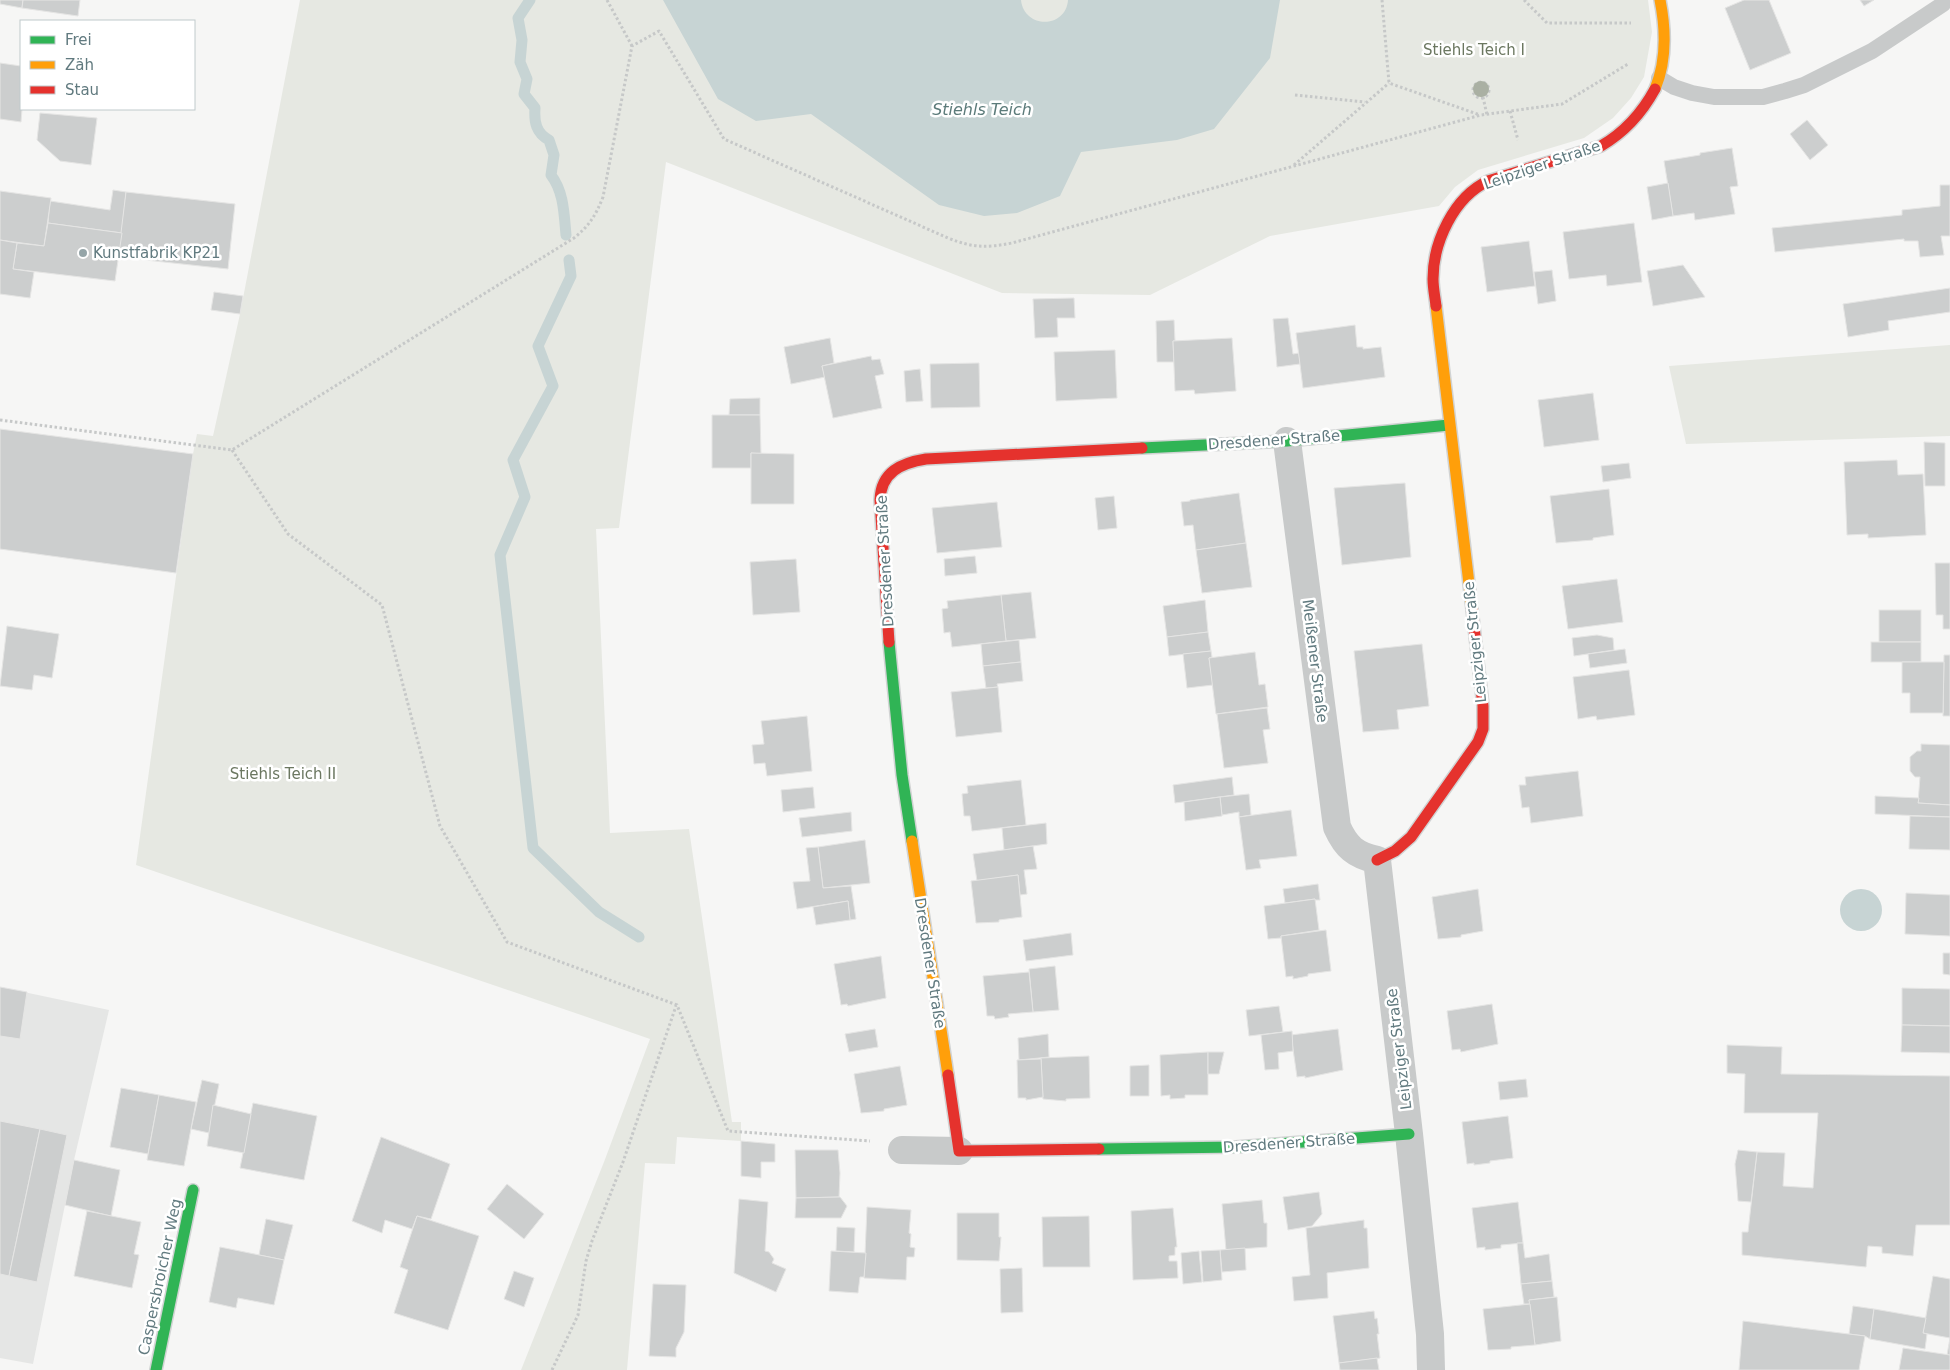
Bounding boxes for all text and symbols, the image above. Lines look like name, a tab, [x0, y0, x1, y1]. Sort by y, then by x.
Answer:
legend	[20, 20, 195, 110]
text: Frei	[65, 31, 92, 49]
park label: Stiehls Teich I	[1423, 41, 1525, 59]
text: Zäh	[65, 56, 94, 74]
text: Stau	[65, 81, 99, 99]
water label: Stiehls Teich	[932, 100, 1032, 119]
street label: Leipziger Straße	[1481, 137, 1603, 193]
place label: Kunstfabrik KP21	[93, 244, 221, 262]
marker: Kunstfabrik KP21	[77, 247, 89, 259]
street label: Dresdener Straße	[1207, 426, 1341, 454]
street label: Dresdener Straße	[873, 494, 897, 628]
street label: Leipziger Straße	[1460, 580, 1490, 704]
street label: Meißener Straße	[1299, 598, 1331, 724]
park label: Stiehls Teich II	[230, 765, 336, 783]
street label: Dresdener Straße	[911, 896, 949, 1030]
street label: Leipziger Straße	[1383, 987, 1415, 1111]
street label: Dresdener Straße	[1222, 1129, 1356, 1157]
street label: Caspersbroicher Weg	[135, 1197, 185, 1357]

